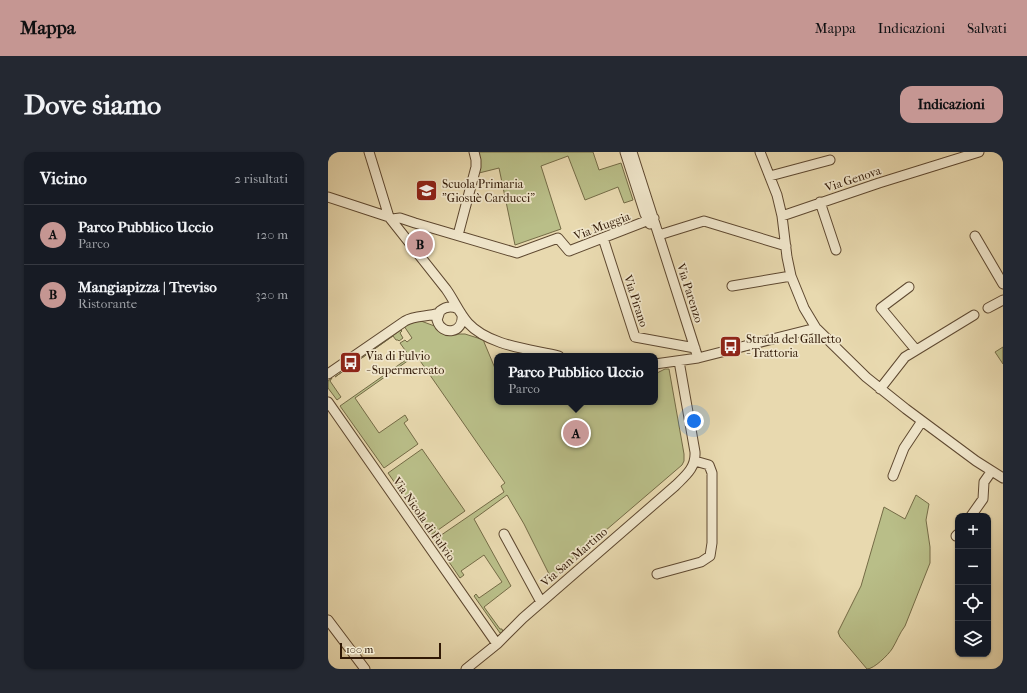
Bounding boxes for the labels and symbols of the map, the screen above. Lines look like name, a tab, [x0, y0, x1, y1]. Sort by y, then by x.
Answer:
street label: Via Genova	[822, 163, 883, 195]
place label: Scuola Primaria "Giosuè Carducci"	[442, 177, 535, 205]
school or university icon: Scuola Primaria "Giosuè Carducci"	[413, 178, 439, 204]
street label: Via Muggia	[571, 209, 632, 243]
pin: B	[407, 229, 433, 259]
street label: Via Parenzo	[674, 261, 706, 324]
street label: Via Pirano	[621, 272, 651, 329]
place label: Strada del Galletto - Trattoria	[746, 332, 841, 360]
bus stop icon: Strada del Galletto - Trattoria	[717, 333, 743, 359]
place label: Via di Fulvio - Supermercato	[365, 349, 444, 377]
bus stop icon: Via di Fulvio - Supermercato	[338, 350, 364, 376]
your location	[684, 411, 704, 431]
pin: A	[563, 418, 589, 448]
street label: Via Nicola di Fulvio	[389, 474, 458, 564]
street label: Via San Martino	[537, 524, 610, 590]
scale bar	[340, 641, 441, 660]

